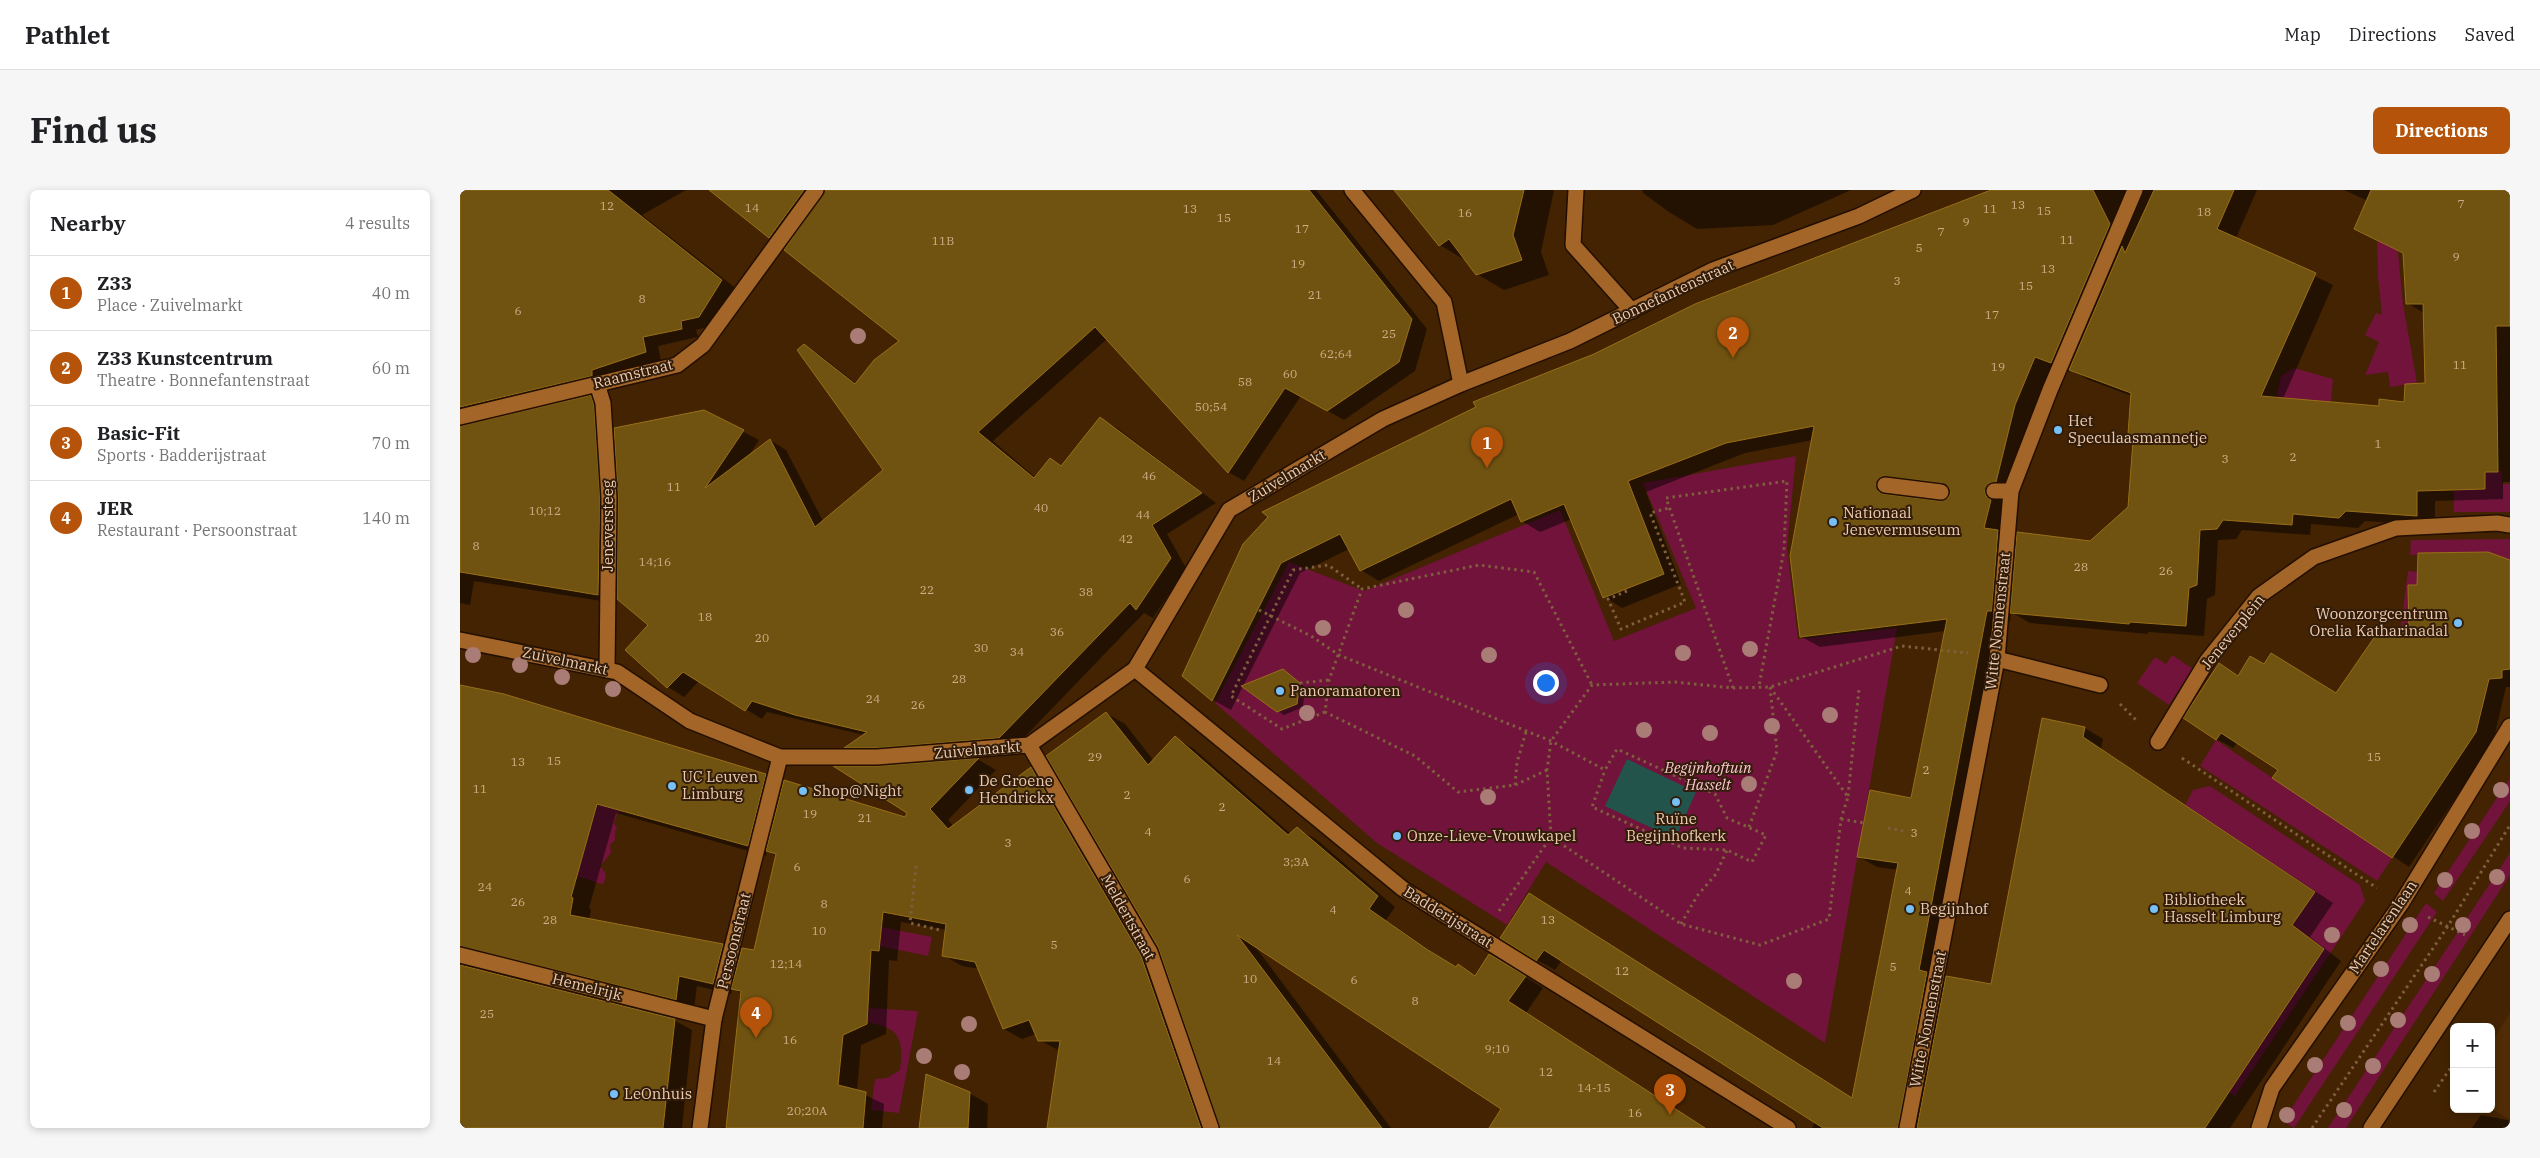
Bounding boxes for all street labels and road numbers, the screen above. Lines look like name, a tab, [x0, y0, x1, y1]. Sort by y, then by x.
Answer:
street label: Bonnefantenstraat	[1609, 255, 1737, 328]
street label: Raamstraat	[591, 354, 675, 393]
street label: Zuivelmarkt	[1245, 445, 1329, 506]
street label: Jeneversteeg	[598, 480, 617, 572]
street label: Witte Nonnenstraat	[1981, 551, 2014, 691]
street label: Jeneverplein	[2197, 590, 2269, 673]
street label: Zuivelmarkt	[521, 642, 610, 679]
street label: Zuivelmarkt	[933, 736, 1021, 763]
street label: Meldertstraat	[1097, 870, 1160, 963]
street label: Martelarenlaan	[2344, 876, 2421, 977]
street label: Badderijstraat	[1400, 882, 1496, 951]
street label: Persoonstraat	[712, 891, 755, 991]
street label: Witte Nonnenstraat	[1905, 949, 1950, 1089]
street label: Hemelrijk	[550, 969, 624, 1004]

